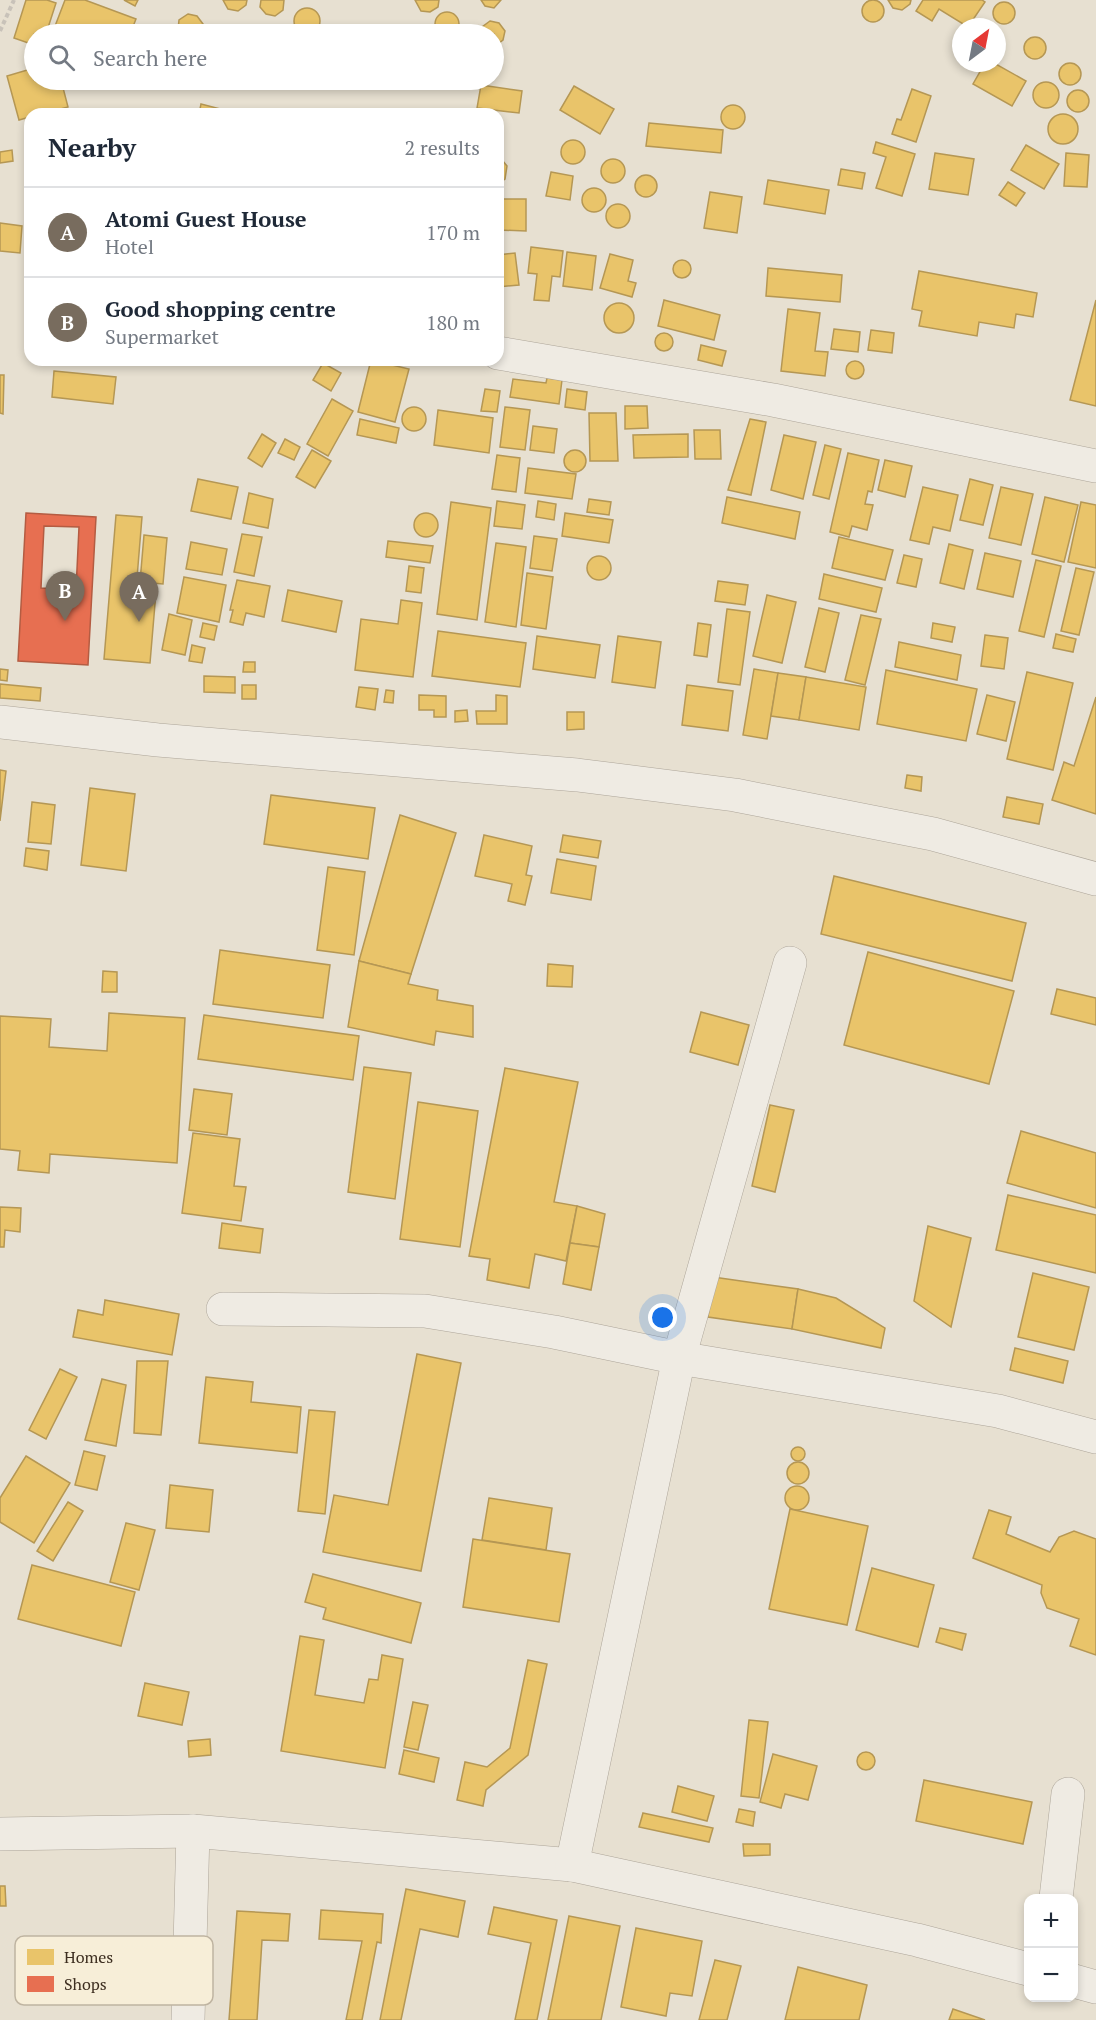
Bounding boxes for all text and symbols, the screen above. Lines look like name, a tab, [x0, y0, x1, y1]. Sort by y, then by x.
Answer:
north arrow	[952, 18, 1006, 72]
search box	[24, 24, 504, 90]
icon: search	[45, 41, 78, 74]
text: Search here	[93, 43, 207, 72]
text: Nearby	[48, 130, 136, 164]
text: 2 results	[405, 134, 480, 161]
text: Atomi Guest House	[105, 204, 307, 233]
text: A	[60, 219, 75, 246]
text: 170 m	[426, 219, 480, 246]
text: Hotel	[105, 233, 154, 260]
text: Good shopping centre	[105, 294, 336, 323]
text: B	[61, 309, 74, 336]
text: 180 m	[426, 309, 480, 336]
text: Supermarket	[105, 323, 219, 350]
pin: B	[46, 572, 84, 621]
pin: A	[120, 572, 158, 622]
your location	[648, 1303, 677, 1332]
map controls	[1024, 1894, 1078, 2002]
button: +	[1024, 1894, 1078, 1948]
legend	[15, 1936, 213, 2005]
text: Homes	[64, 1946, 113, 1968]
button: −	[1024, 1948, 1078, 2002]
text: Shops	[64, 1973, 107, 1995]

